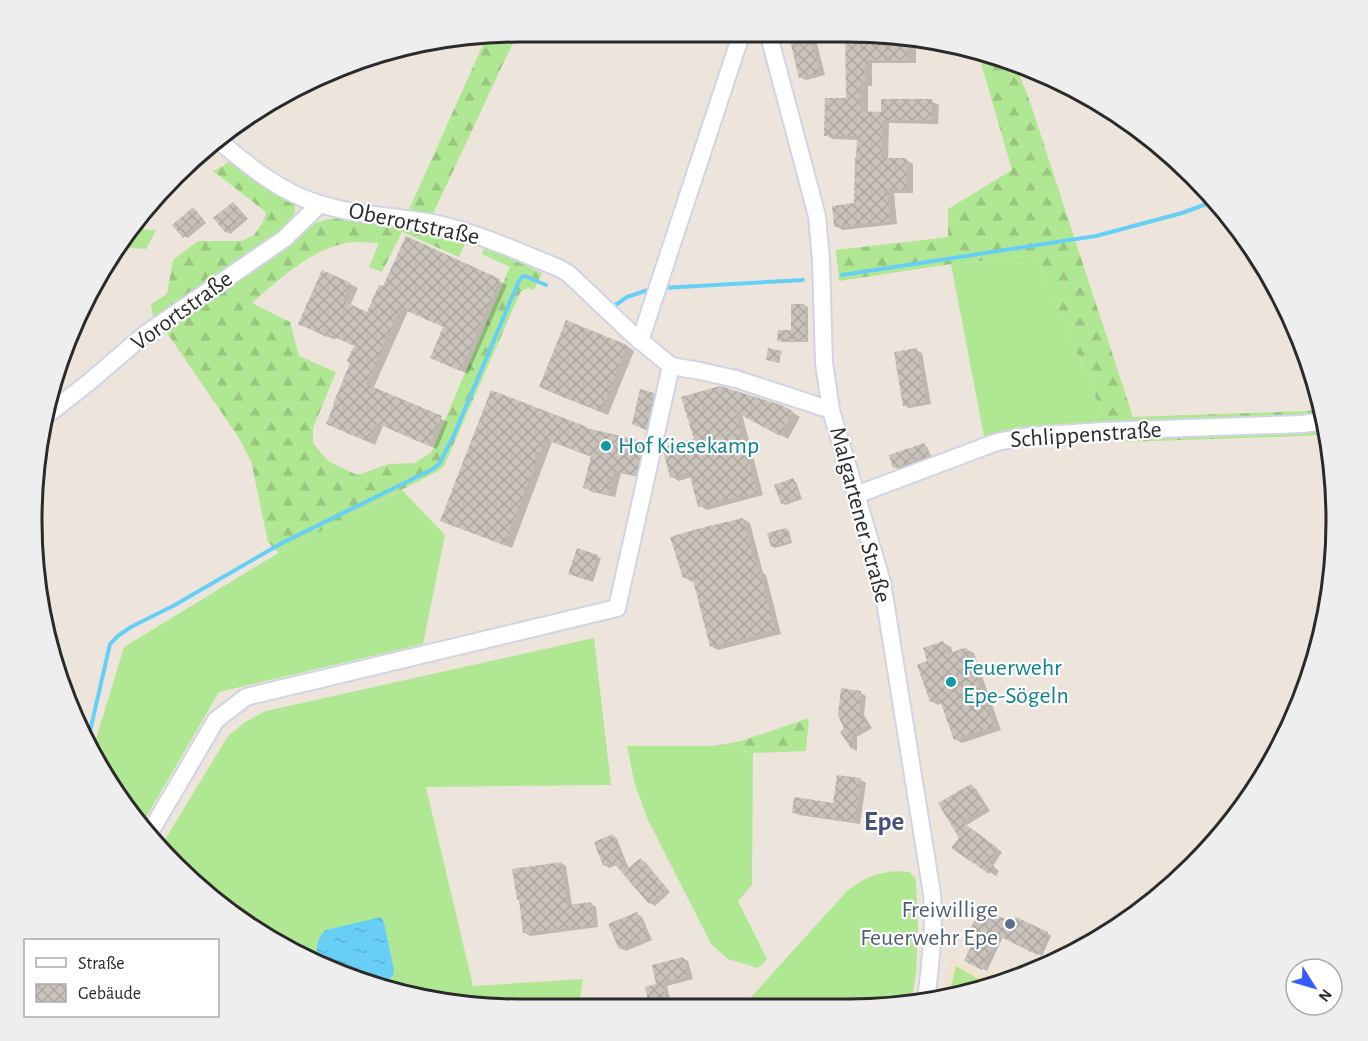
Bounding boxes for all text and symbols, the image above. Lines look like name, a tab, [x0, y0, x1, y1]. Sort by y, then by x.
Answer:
street label: Oberortstraße	[347, 198, 481, 250]
street label: Vorortstraße	[127, 267, 237, 355]
street label: Schlippenstraße	[1010, 418, 1162, 452]
street label: Malgartener Straße	[825, 424, 895, 606]
place label: Hof Kiesekamp	[618, 434, 759, 458]
marker: Hof Kiesekamp	[599, 439, 613, 453]
place label: Feuerwehr Epe-Sögeln	[963, 656, 1069, 708]
marker: Feuerwehr Epe-Sögeln	[944, 675, 958, 689]
district label: Epe	[864, 808, 904, 835]
place label: Freiwillige Feuerwehr Epe	[860, 898, 998, 950]
marker: Freiwillige Feuerwehr Epe	[1003, 917, 1017, 931]
legend	[24, 939, 219, 1017]
text: Straße	[78, 955, 124, 973]
north arrow	[1284, 957, 1344, 1017]
text: Gebäude	[78, 985, 141, 1003]
text: N	[1315, 986, 1335, 1005]

